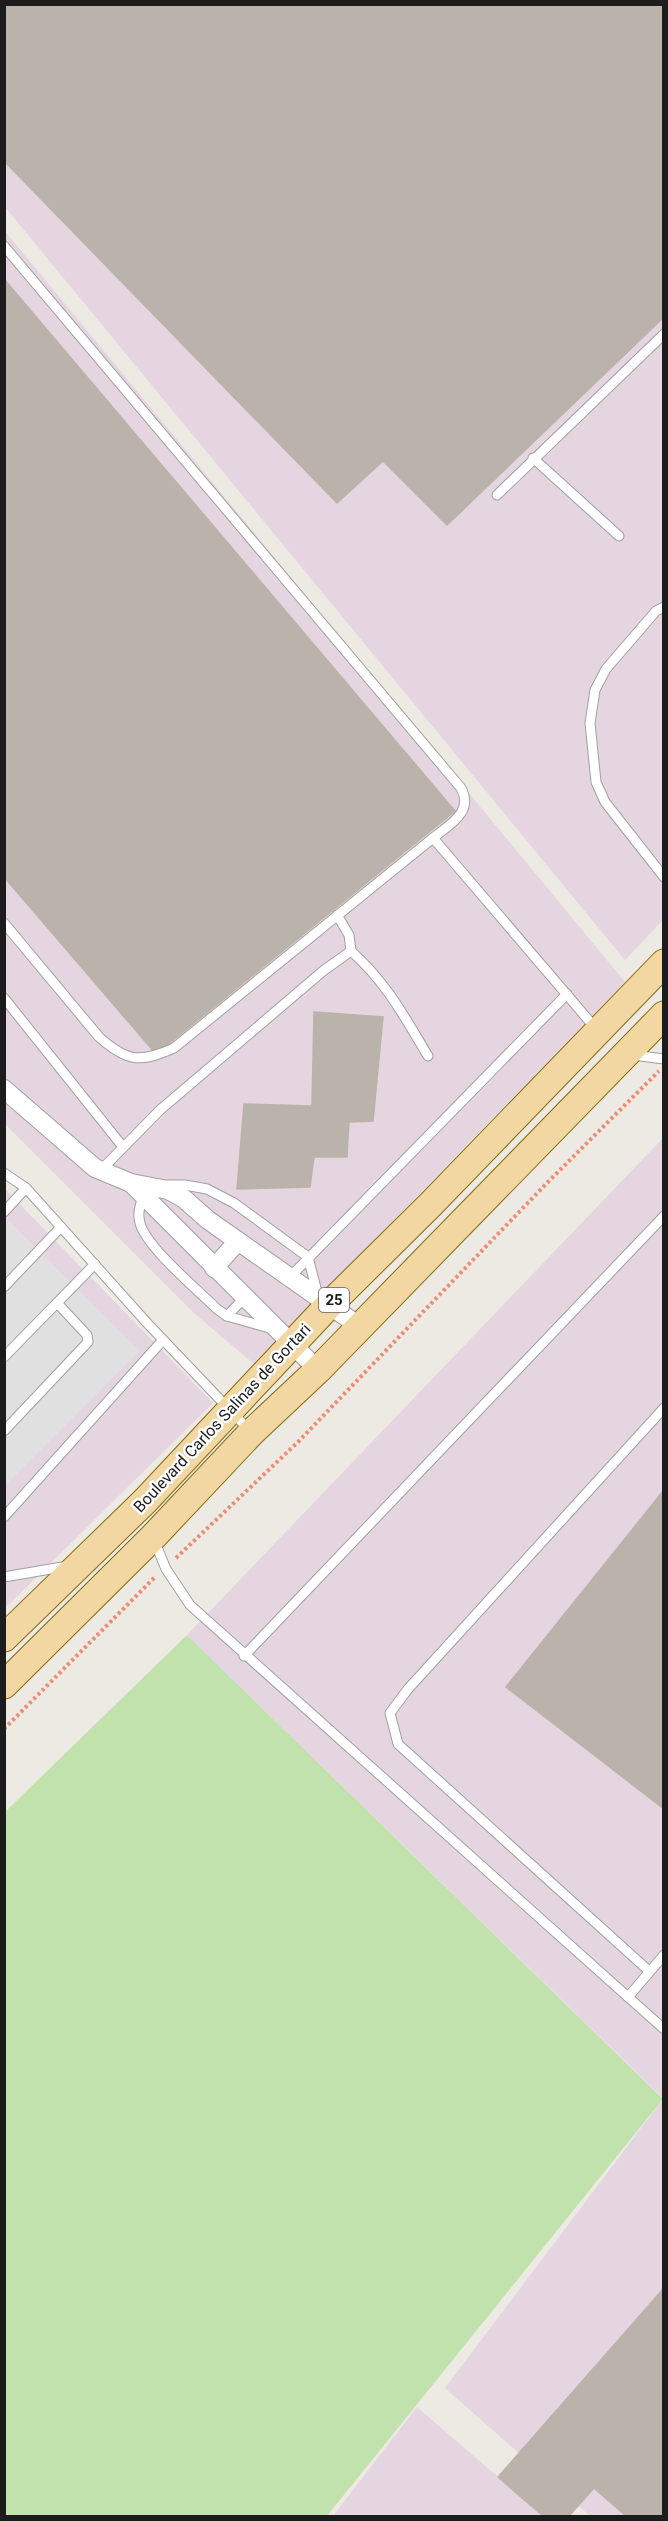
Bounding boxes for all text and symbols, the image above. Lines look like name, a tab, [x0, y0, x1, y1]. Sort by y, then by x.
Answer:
road number: 25	[319, 1288, 349, 1312]
street label: Boulevard Carlos Salinas de Gortari	[129, 1320, 315, 1516]

